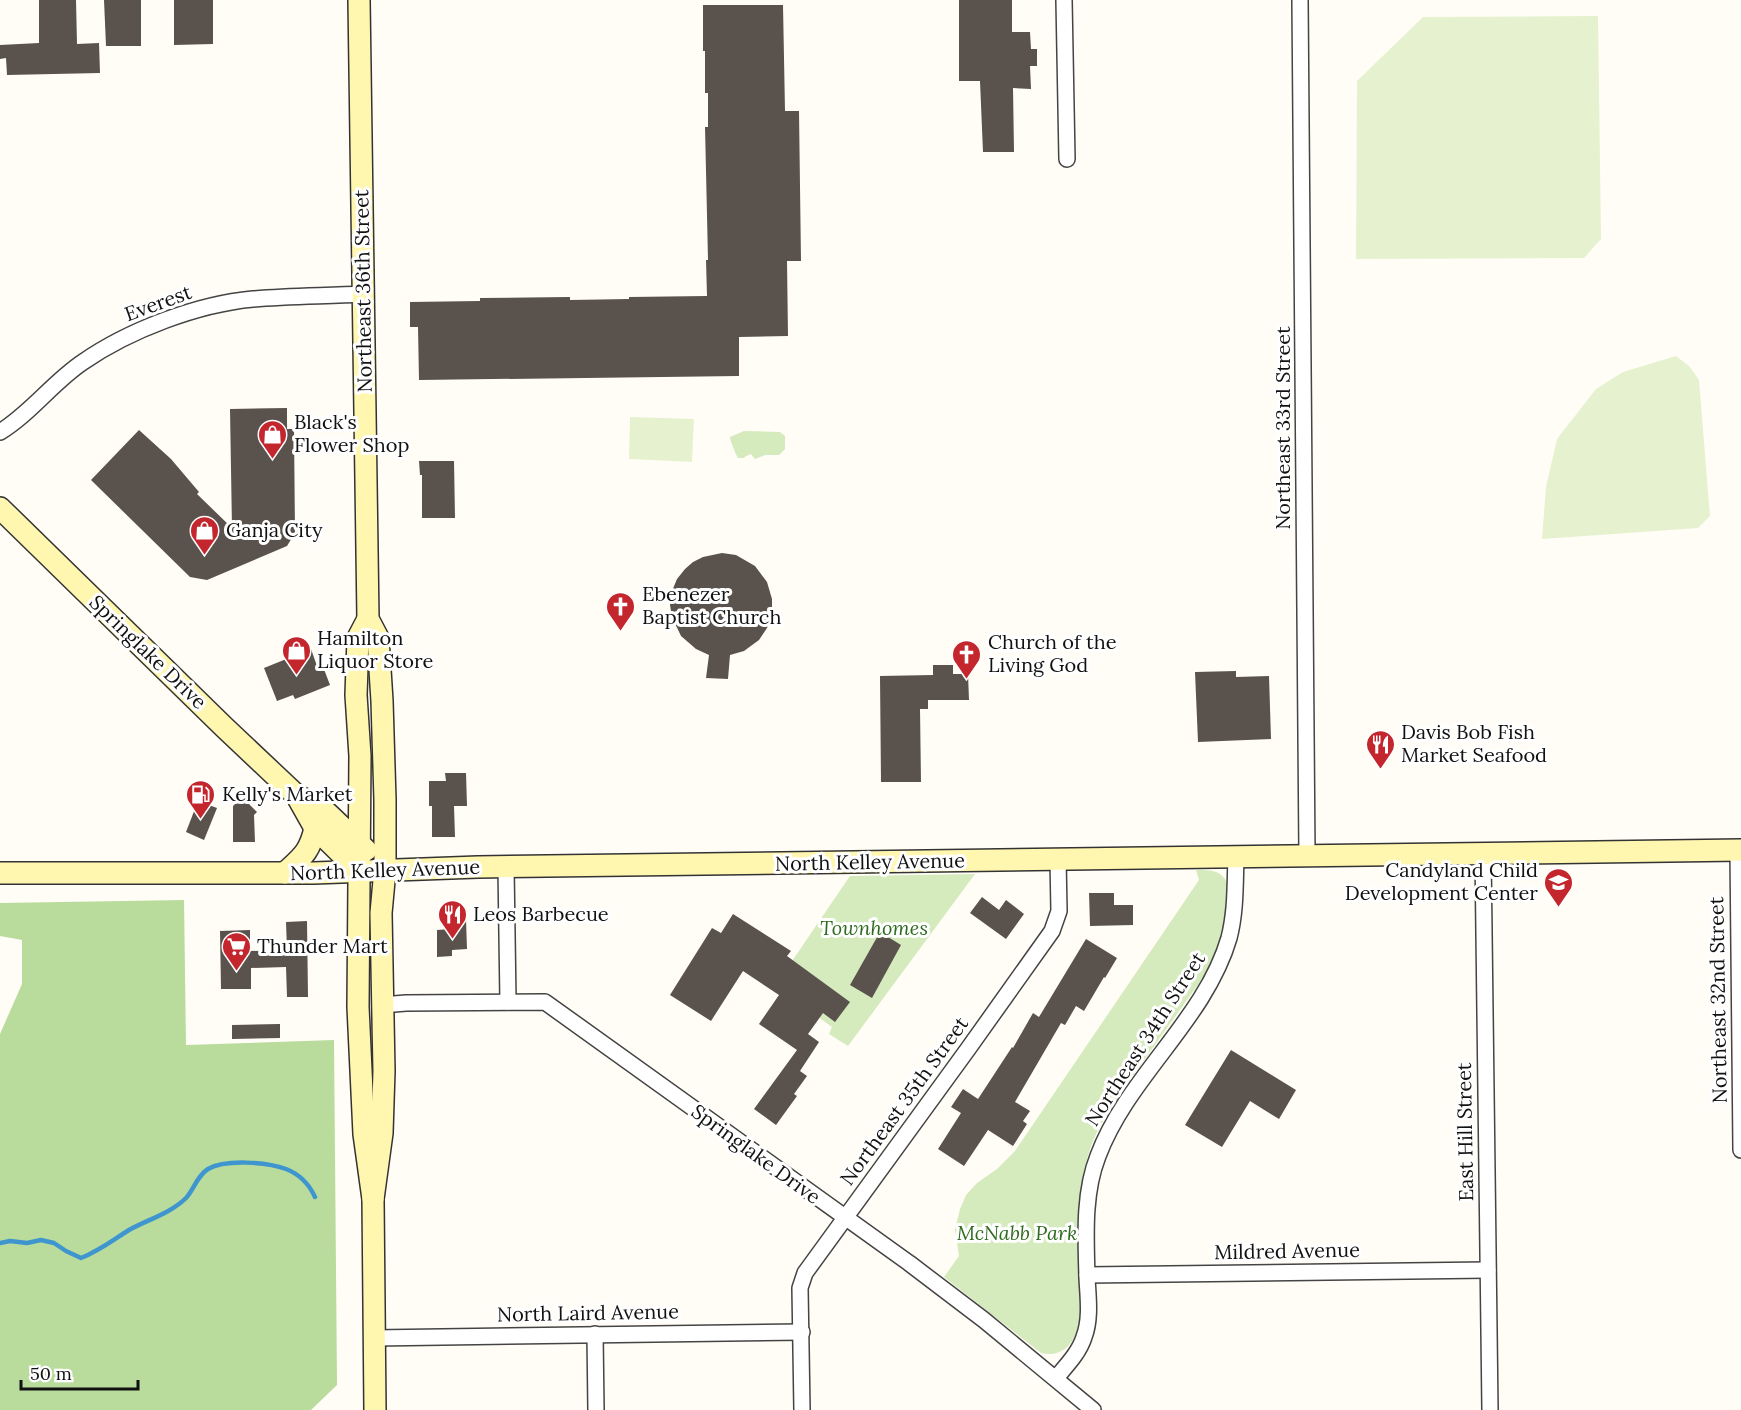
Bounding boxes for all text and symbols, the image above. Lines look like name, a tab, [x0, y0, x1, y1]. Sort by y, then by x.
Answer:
street label: Northeast 36th Street	[348, 189, 377, 393]
street label: Everest	[121, 279, 195, 326]
street label: Northeast 33rd Street	[1270, 326, 1295, 530]
place label: Black's Flower Shop	[294, 409, 409, 457]
shop icon: Black's Flower Shop	[257, 418, 289, 460]
shop icon: Ganja City	[189, 514, 221, 556]
place label: Ganja City	[226, 517, 323, 542]
place label: Ebenezer Baptist Church	[642, 581, 781, 629]
street label: Springlake Drive	[84, 589, 212, 714]
church icon: Ebenezer Baptist Church	[605, 590, 637, 632]
place label: Hamilton Liquor Store	[317, 625, 433, 673]
place label: Church of the Living God	[988, 629, 1117, 677]
shop icon: Hamilton Liquor Store	[280, 634, 312, 676]
church icon: Church of the Living God	[951, 638, 983, 680]
place label: Davis Bob Fish Market Seafood	[1401, 719, 1547, 767]
restaurant icon: Davis Bob Fish Market Seafood	[1364, 728, 1396, 770]
fuel station icon: Kelly's Market	[185, 778, 217, 820]
place label: Kelly's Market	[222, 781, 353, 806]
street label: North Kelley Avenue	[775, 847, 965, 876]
street label: North Kelley Avenue	[290, 854, 481, 885]
place label: Candyland Child Development Center	[1345, 857, 1538, 905]
school or university icon: Candyland Child Development Center	[1543, 866, 1575, 908]
street label: Northeast 32nd Street	[1703, 896, 1732, 1104]
restaurant icon: Leos Barbecue	[436, 898, 468, 940]
place label: Leos Barbecue	[473, 901, 609, 926]
park label: Townhomes	[820, 915, 928, 940]
supermarket icon: Thunder Mart	[220, 930, 252, 972]
place label: Thunder Mart	[257, 933, 388, 958]
street label: Northeast 34th Street	[1079, 947, 1210, 1130]
street label: Northeast 35th Street	[834, 1011, 973, 1190]
street label: East Hill Street	[1451, 1062, 1478, 1202]
street label: Springlake Drive	[687, 1098, 826, 1209]
park label: McNabb Park	[957, 1220, 1077, 1245]
street label: Mildred Avenue	[1214, 1237, 1360, 1264]
street label: North Laird Avenue	[497, 1298, 679, 1327]
scale bar	[21, 1353, 138, 1391]
text: 50 m	[30, 1362, 72, 1385]

